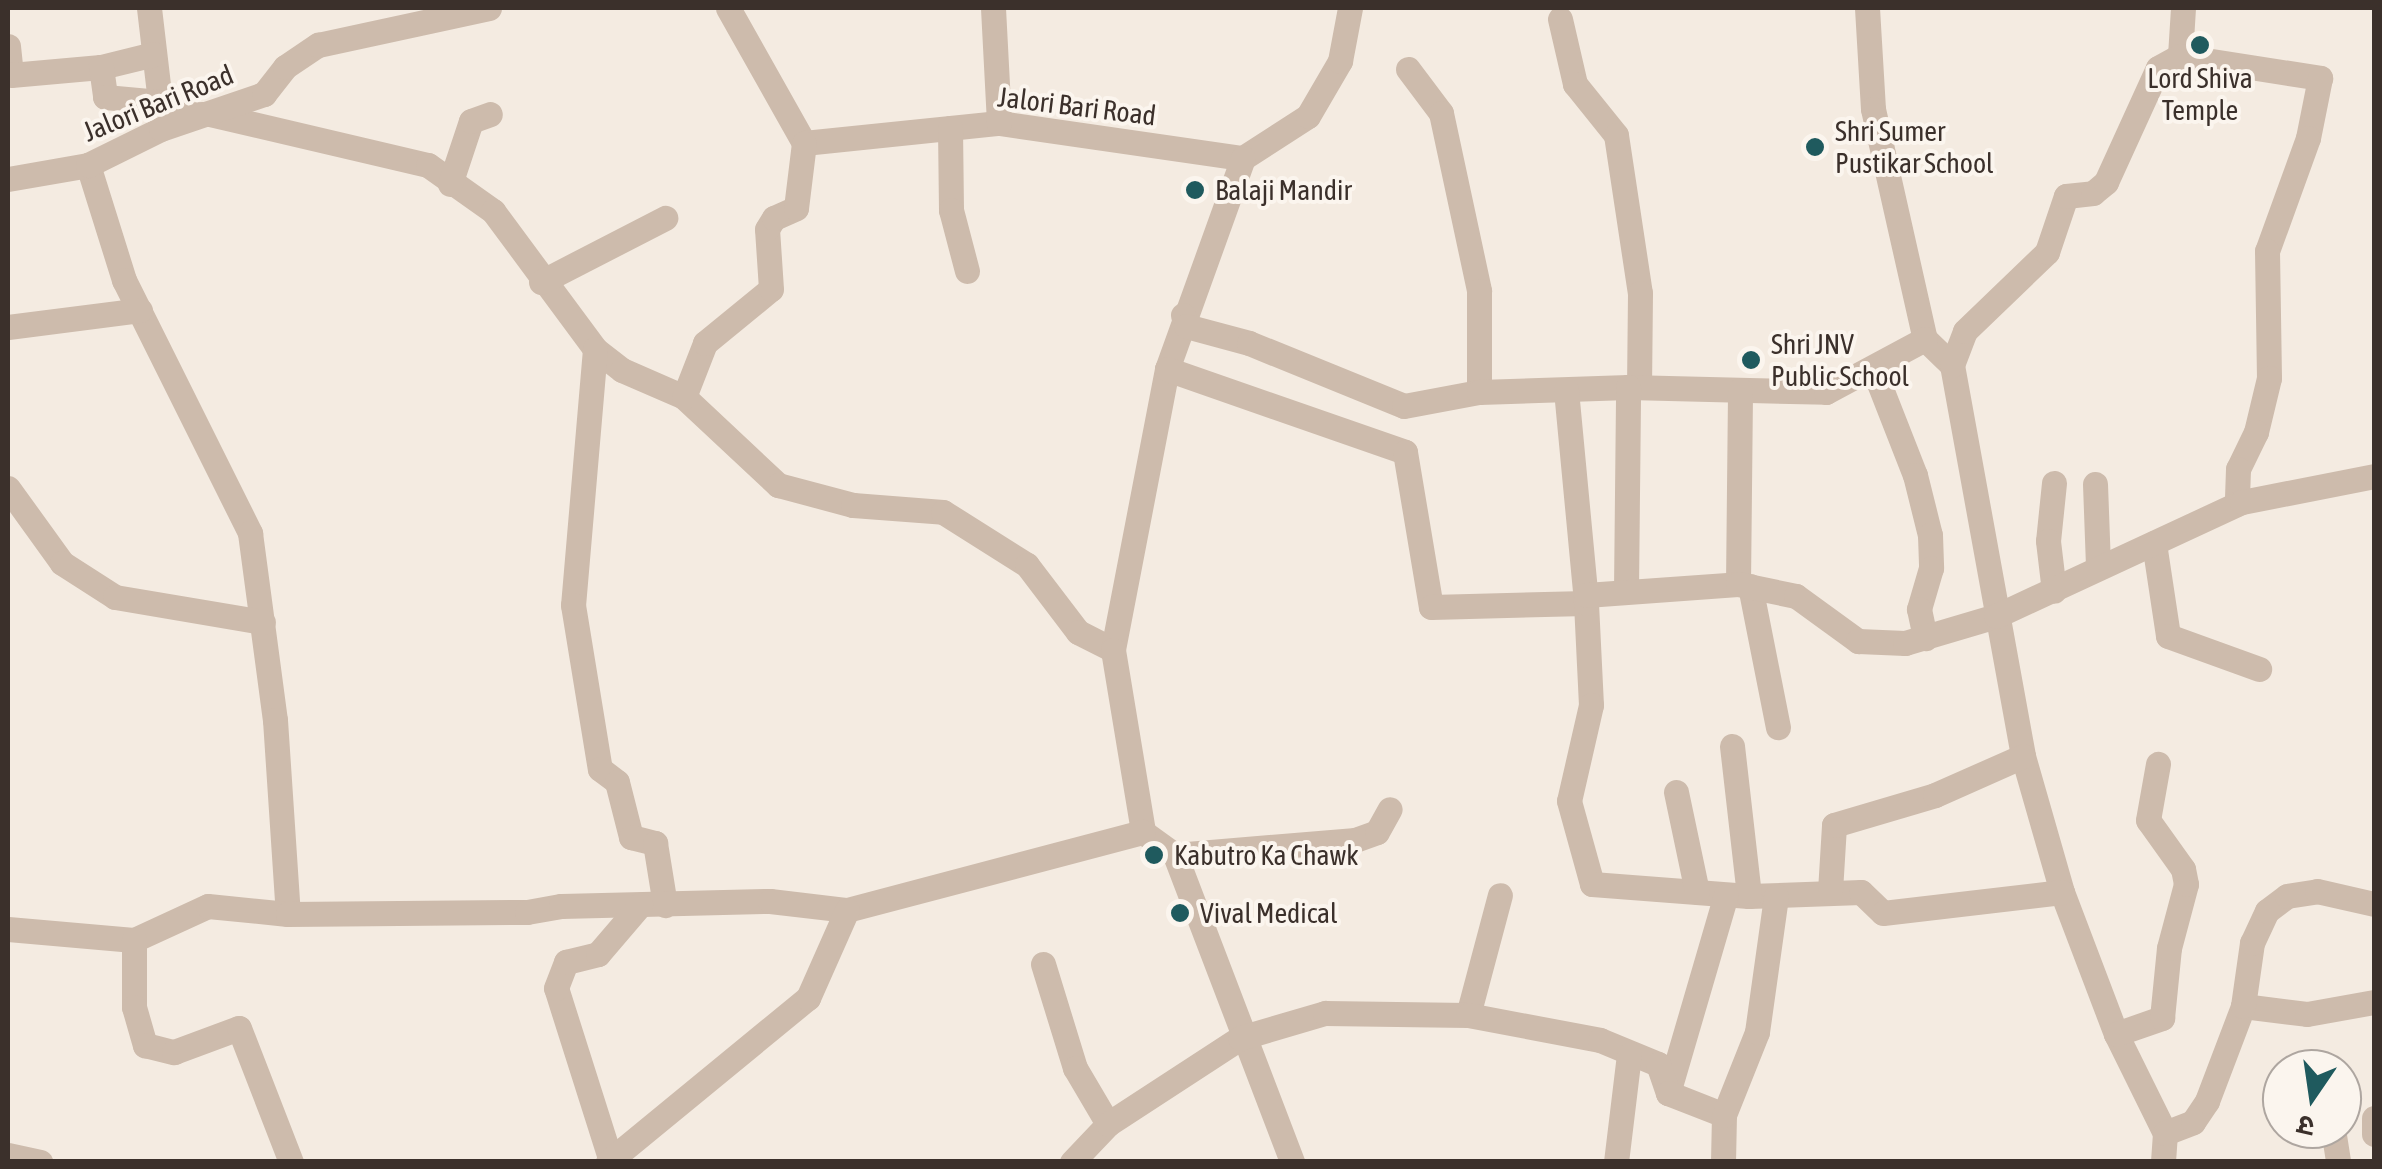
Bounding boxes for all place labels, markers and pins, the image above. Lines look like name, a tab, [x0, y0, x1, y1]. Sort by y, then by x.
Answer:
marker: Lord Shiva Temple	[2189, 34, 2211, 56]
place label: Lord Shiva Temple	[2147, 61, 2253, 127]
place label: Shri Sumer Pustikar School	[1835, 114, 1994, 180]
marker: Shri Sumer Pustikar School	[1804, 136, 1826, 158]
place label: Balaji Mandir	[1215, 173, 1352, 207]
marker: Balaji Mandir	[1184, 179, 1206, 201]
place label: Shri JNV Public School	[1771, 327, 1909, 393]
marker: Shri JNV Public School	[1740, 349, 1762, 371]
place label: Kabutro Ka Chawk	[1174, 838, 1359, 872]
marker: Kabutro Ka Chawk	[1143, 844, 1165, 866]
place label: Vival Medical	[1200, 896, 1338, 930]
marker: Vival Medical	[1169, 902, 1191, 924]

